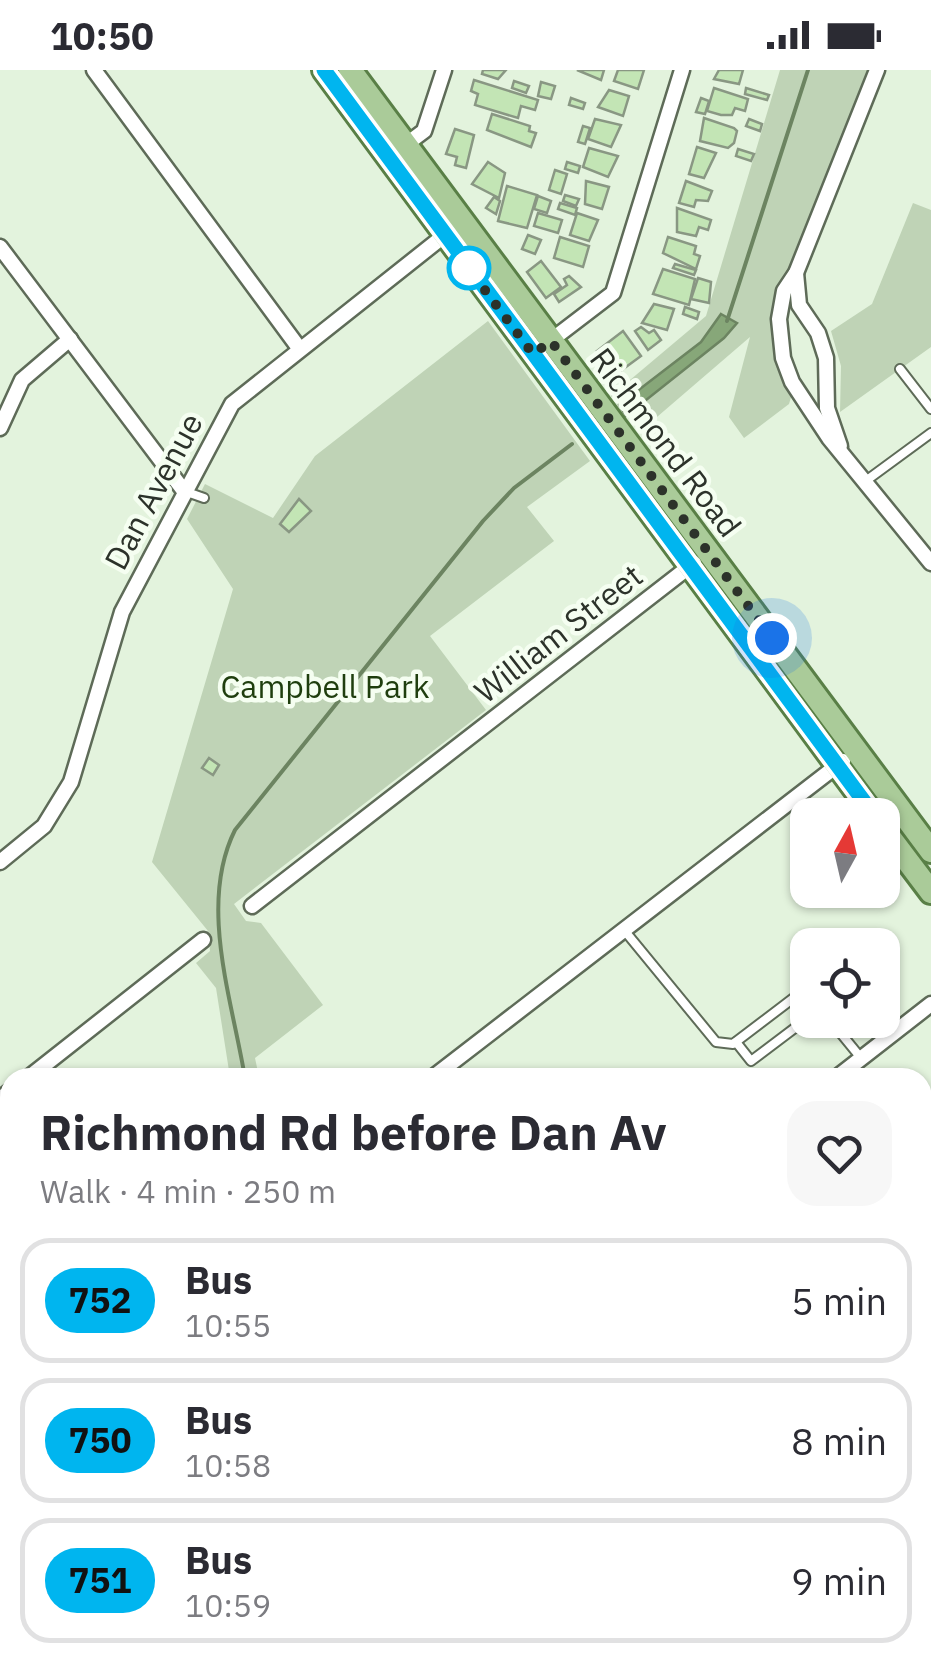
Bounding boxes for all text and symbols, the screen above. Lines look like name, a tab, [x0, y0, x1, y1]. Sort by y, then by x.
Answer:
text: 10:50	[50, 11, 154, 60]
unlabelled marker	[448, 247, 490, 289]
street label: Richmond Road	[581, 339, 751, 545]
street label: Dan Avenue	[94, 406, 212, 576]
street label: William Street	[465, 554, 651, 712]
your location	[747, 613, 797, 663]
park label: Campbell Park	[220, 665, 430, 707]
north arrow	[790, 798, 900, 908]
map controls	[790, 798, 900, 1038]
button: locate	[790, 928, 900, 1038]
text: Richmond Rd before Dan Av	[40, 1101, 667, 1163]
button: heart	[787, 1101, 892, 1206]
text: Walk · 4 min · 250 m	[40, 1170, 336, 1212]
text: Bus	[185, 1255, 252, 1304]
text: 5 min	[791, 1276, 887, 1325]
text: 752	[68, 1277, 132, 1323]
text: 10:55	[185, 1304, 271, 1346]
text: Bus	[185, 1395, 252, 1444]
text: 8 min	[791, 1416, 887, 1465]
text: 750	[68, 1417, 132, 1463]
text: 10:58	[185, 1444, 271, 1486]
text: Bus	[185, 1535, 252, 1584]
text: 9 min	[791, 1556, 887, 1605]
text: 751	[68, 1557, 132, 1603]
text: 10:59	[185, 1584, 271, 1626]

